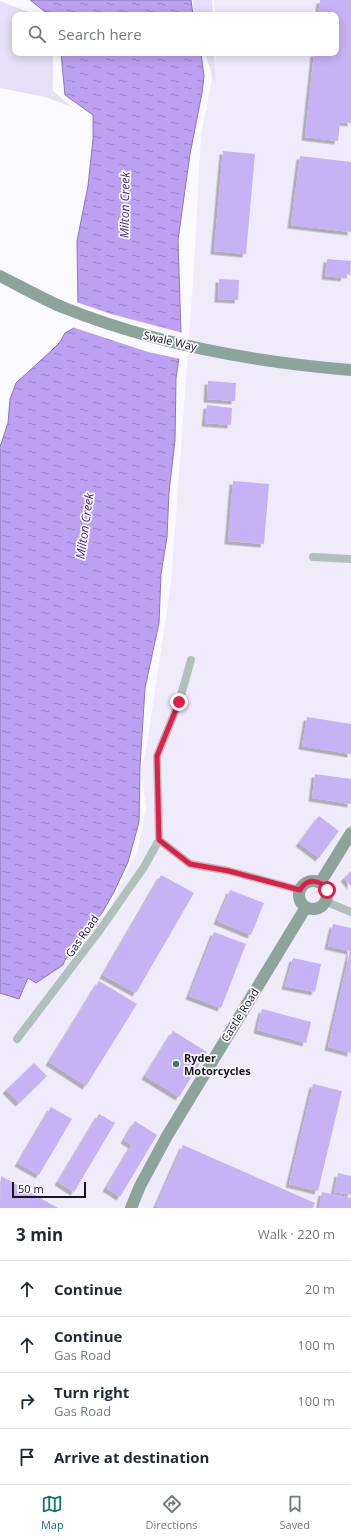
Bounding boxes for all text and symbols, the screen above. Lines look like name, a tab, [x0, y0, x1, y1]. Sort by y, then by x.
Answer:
search box	[12, 12, 339, 56]
icon: search	[26, 23, 48, 45]
text: Search here	[58, 24, 142, 44]
water label: Milton Creek	[115, 170, 134, 238]
street label: Swale Way	[142, 327, 199, 354]
water label: Milton Creek	[71, 491, 98, 560]
route end	[170, 693, 188, 711]
route start	[318, 881, 336, 899]
street label: Gas Road	[62, 912, 102, 960]
street label: Castle Road	[217, 985, 262, 1044]
place label: Ryder Motorcycles	[184, 1050, 251, 1078]
marker: Ryder Motorcycles	[171, 1059, 181, 1069]
scale bar	[12, 1180, 86, 1199]
text: 50 m	[18, 1181, 44, 1196]
text: 3 min	[16, 1223, 63, 1246]
text: Walk · 220 m	[258, 1225, 335, 1243]
icon: ahead	[16, 1278, 38, 1300]
text: Continue	[54, 1279, 122, 1299]
text: 20 m	[305, 1280, 335, 1298]
text: Continue	[54, 1326, 122, 1346]
icon: ahead	[16, 1334, 38, 1356]
text: 100 m	[297, 1336, 335, 1354]
text: Gas Road	[54, 1346, 111, 1364]
text: Turn right	[54, 1382, 129, 1402]
icon: right	[16, 1390, 38, 1412]
text: 100 m	[297, 1392, 335, 1410]
text: Gas Road	[54, 1402, 111, 1420]
icon: arrive	[16, 1446, 38, 1468]
text: Arrive at destination	[54, 1447, 209, 1467]
tab: Map	[41, 1493, 64, 1532]
tab: Directions	[146, 1493, 198, 1532]
tab: Saved	[279, 1493, 310, 1532]

